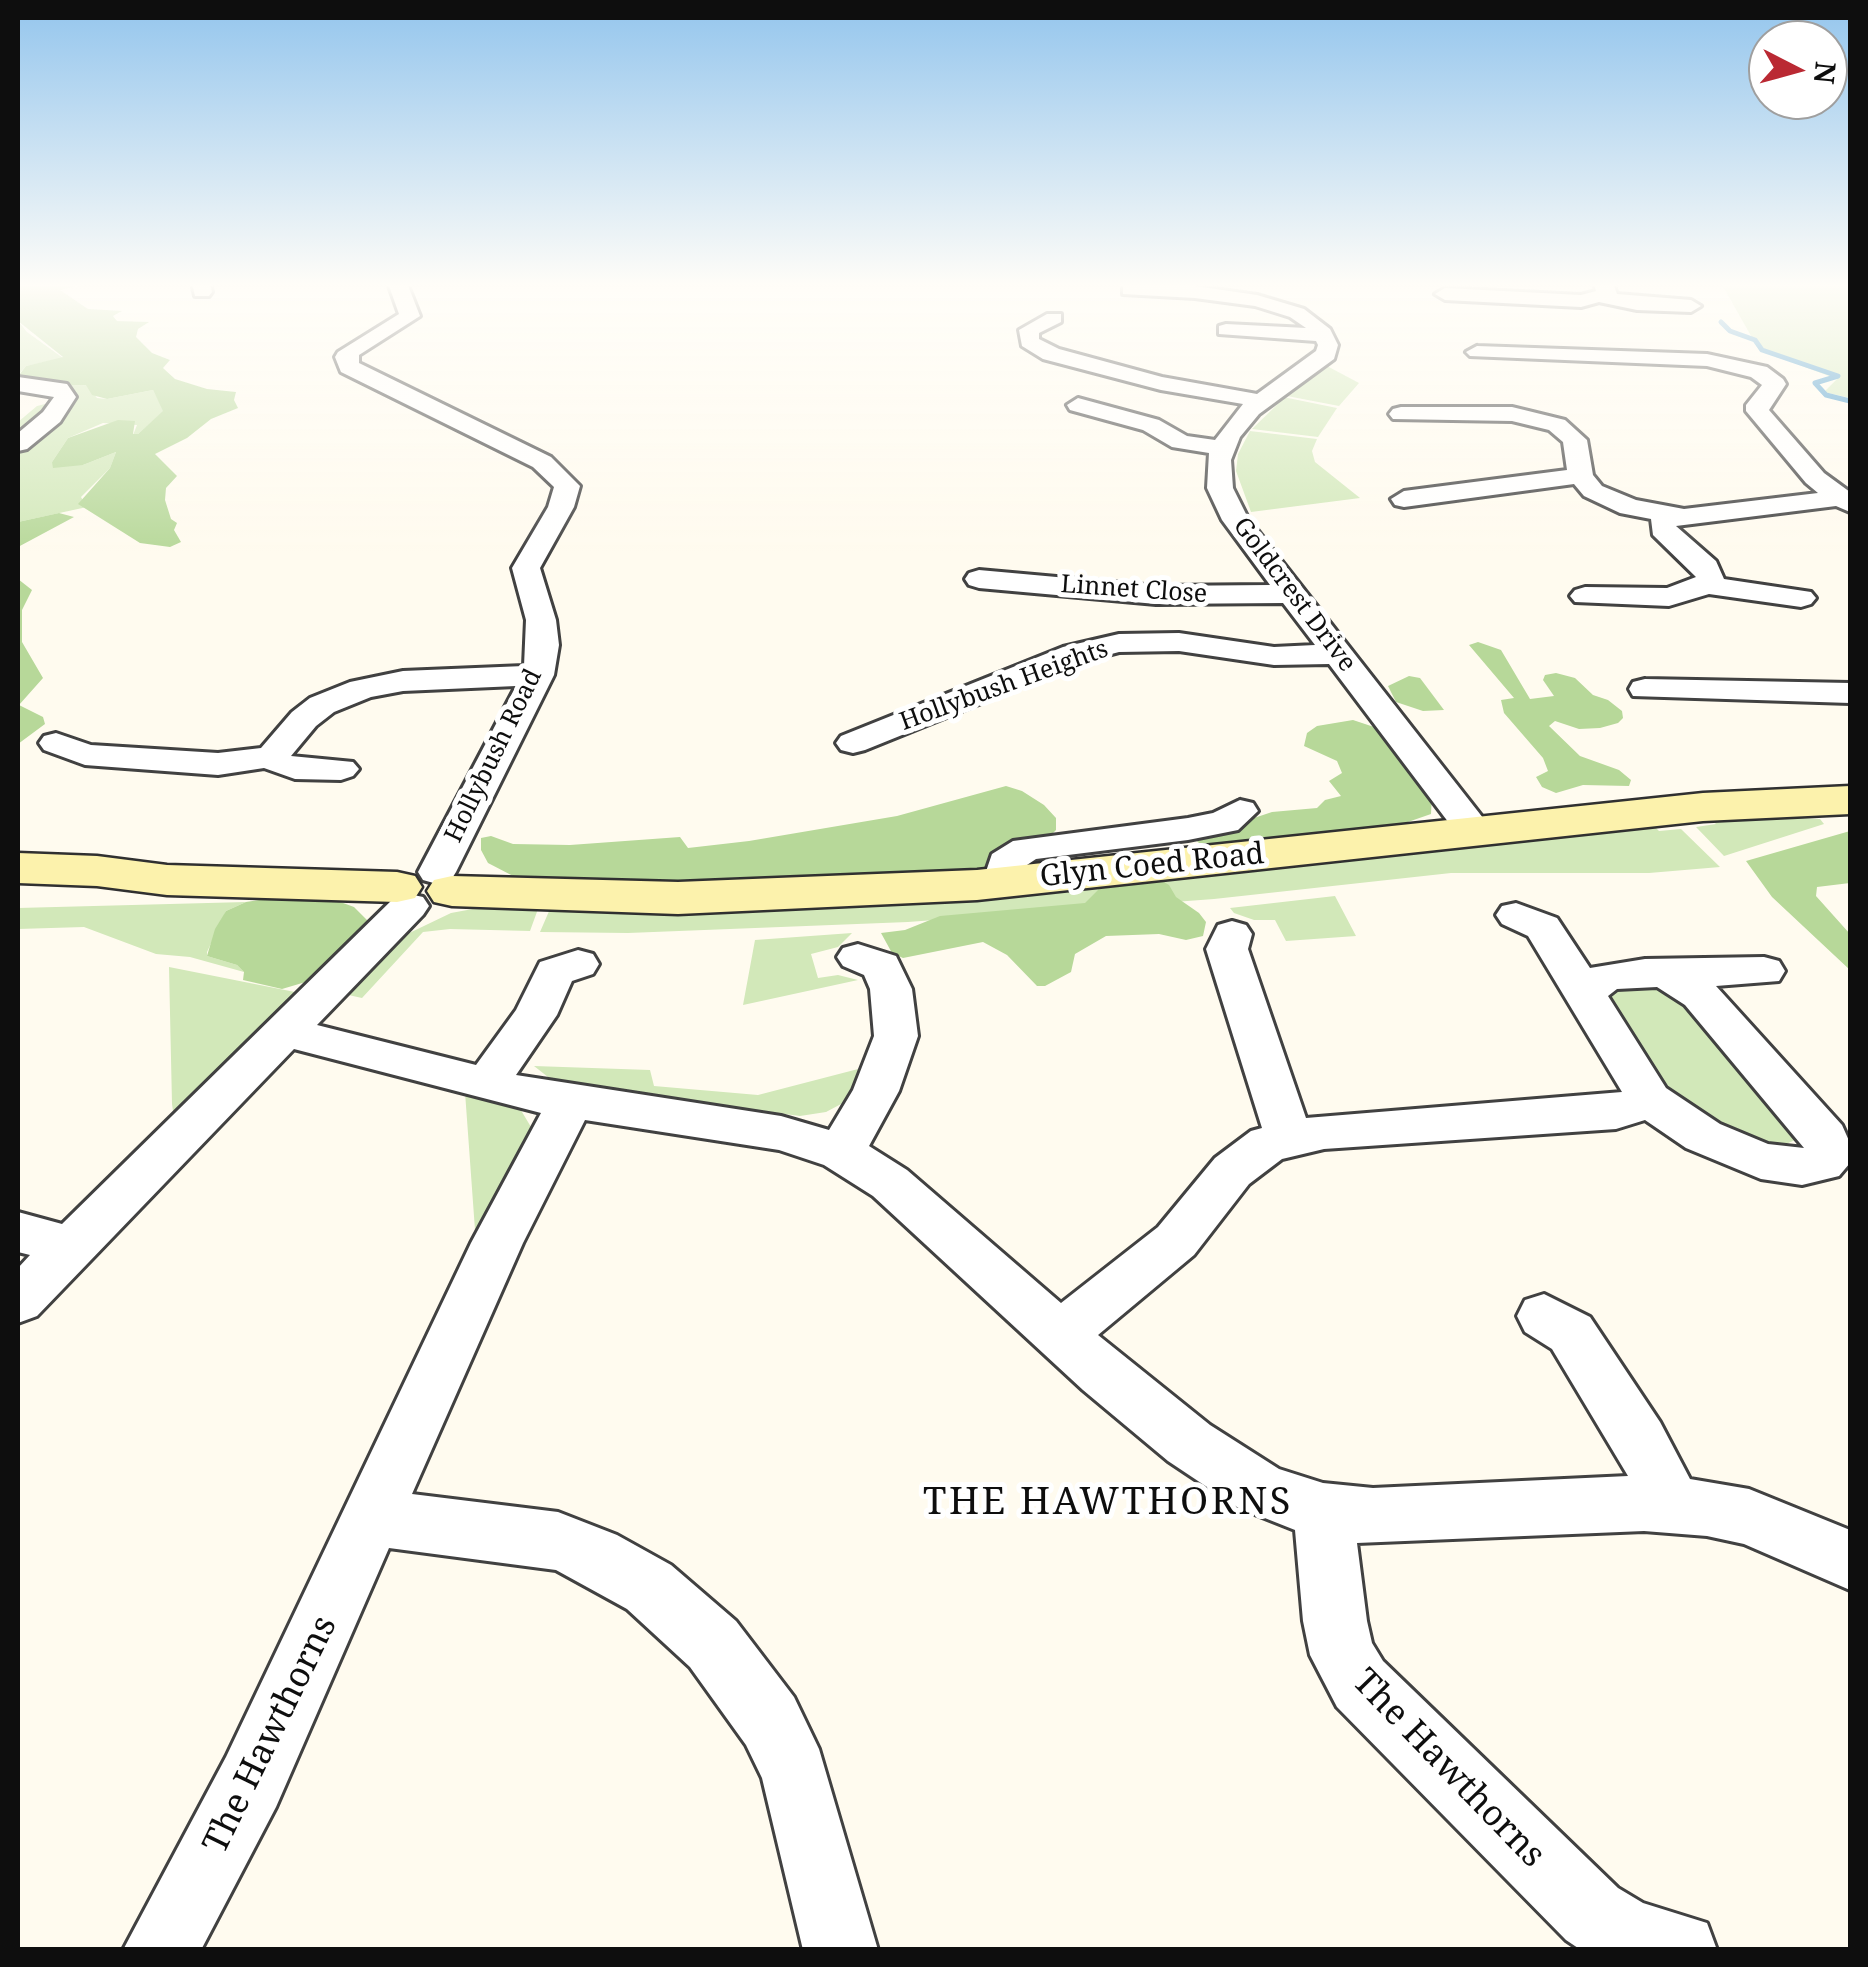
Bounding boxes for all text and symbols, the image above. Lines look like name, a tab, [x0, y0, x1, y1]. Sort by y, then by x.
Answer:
north arrow	[1748, 20, 1848, 120]
text: N	[1806, 60, 1846, 86]
street label: Goldcrest Drive	[1226, 512, 1362, 678]
street label: Linnet Close	[1060, 570, 1208, 610]
street label: Hollybush Heights	[896, 634, 1112, 738]
street label: Hollybush Road	[439, 664, 549, 848]
street label: Glyn Coed Road	[1038, 836, 1266, 896]
district label: THE HAWTHORNS	[923, 1480, 1293, 1526]
street label: The Hawthorns	[195, 1610, 347, 1860]
street label: The Hawthorns	[1343, 1661, 1553, 1877]

